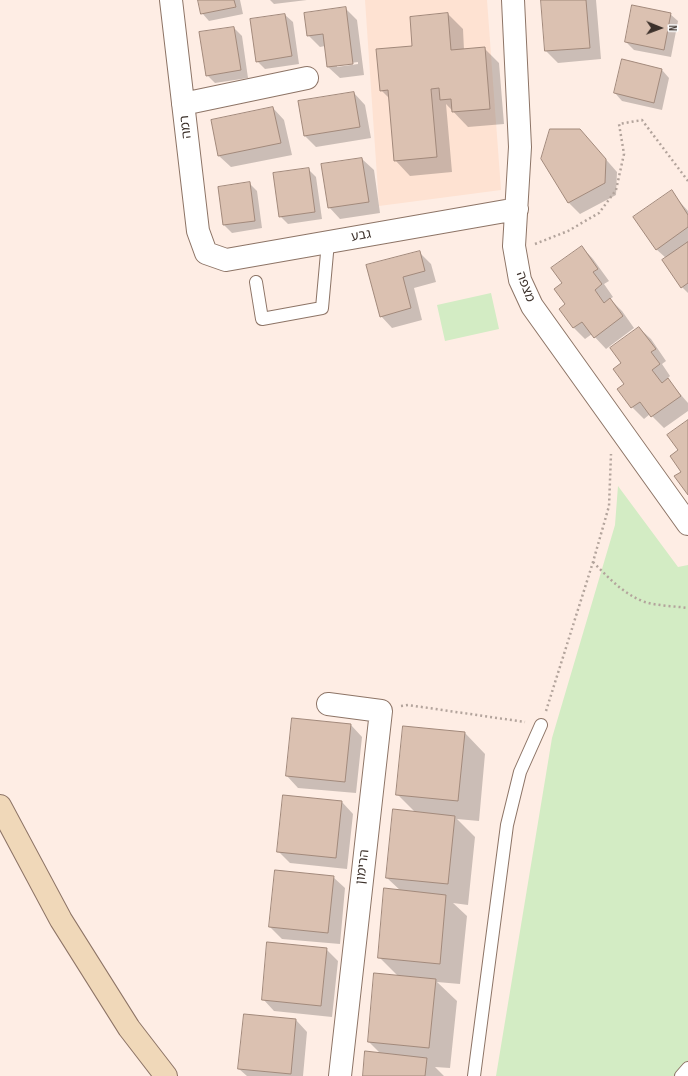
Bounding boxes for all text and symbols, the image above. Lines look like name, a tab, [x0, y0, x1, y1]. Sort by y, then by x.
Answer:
north arrow	[640, 8, 680, 48]
text: N	[666, 25, 679, 31]
street label: רמה	[177, 114, 195, 140]
street label: גבע	[350, 227, 372, 245]
street label: מצפה	[512, 270, 538, 304]
street label: הרימון	[353, 848, 373, 886]

